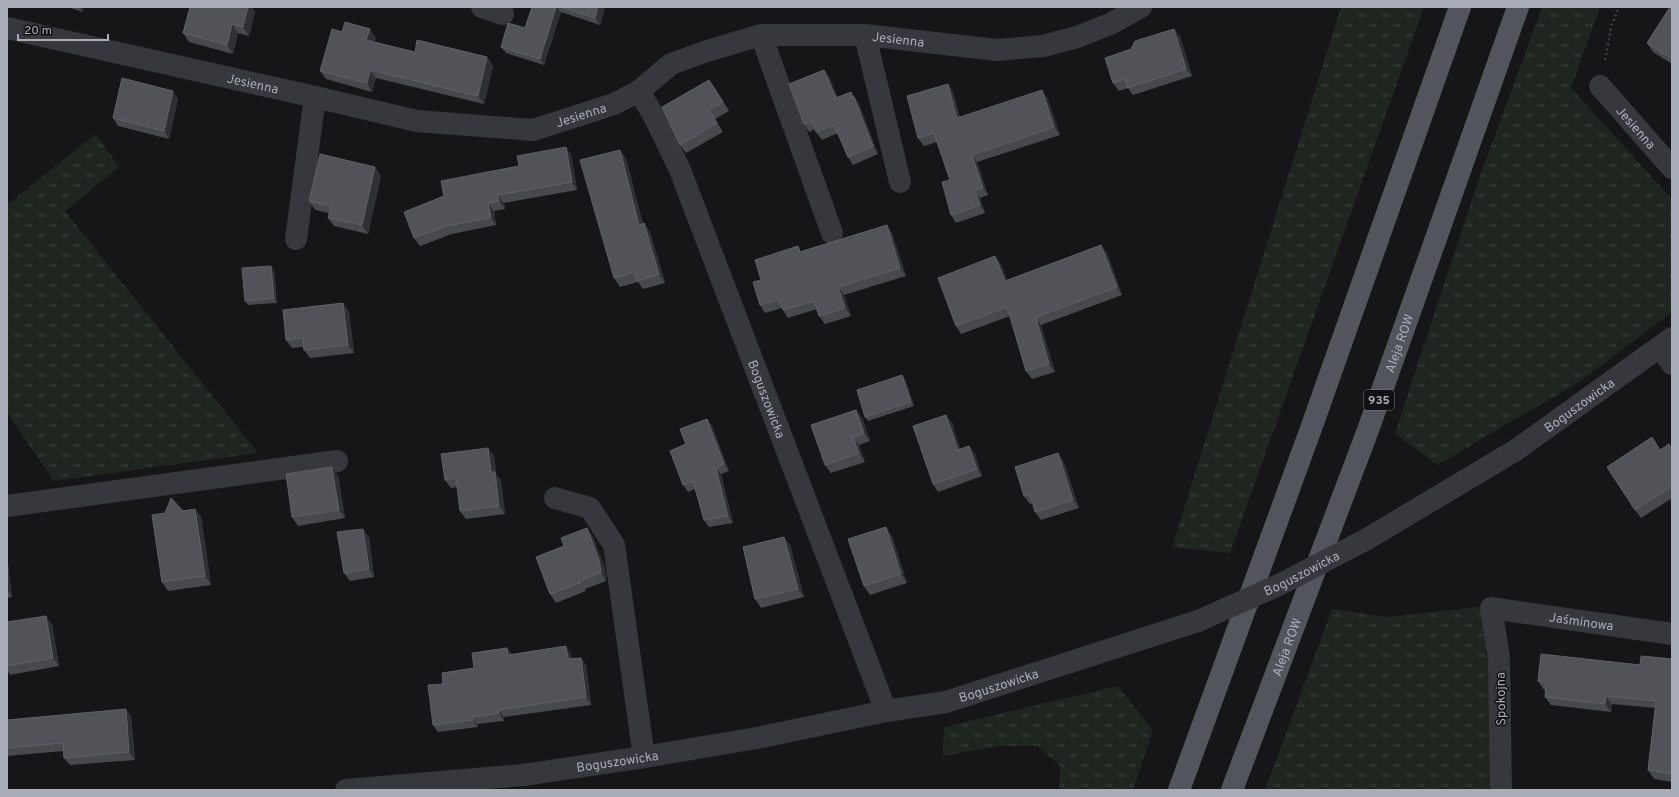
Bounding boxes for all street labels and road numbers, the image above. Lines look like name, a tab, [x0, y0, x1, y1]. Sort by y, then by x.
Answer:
street label: Jesienna	[871, 30, 925, 52]
street label: Jesienna	[225, 72, 280, 99]
street label: Jesienna	[554, 101, 609, 132]
street label: Jesienna	[1612, 104, 1658, 154]
street label: Aleja ROW	[1383, 312, 1418, 375]
street label: Boguszowicka	[743, 358, 788, 441]
street label: Boguszowicka	[1542, 376, 1618, 437]
road number: 935	[1364, 390, 1394, 410]
street label: Boguszowicka	[1262, 549, 1343, 601]
street label: Jaśminowa	[1548, 610, 1614, 636]
street label: Aleja ROW	[1270, 616, 1306, 679]
street label: Boguszowicka	[957, 667, 1041, 707]
street label: Spokojna	[1494, 672, 1510, 726]
street label: Boguszowicka	[575, 749, 660, 777]

